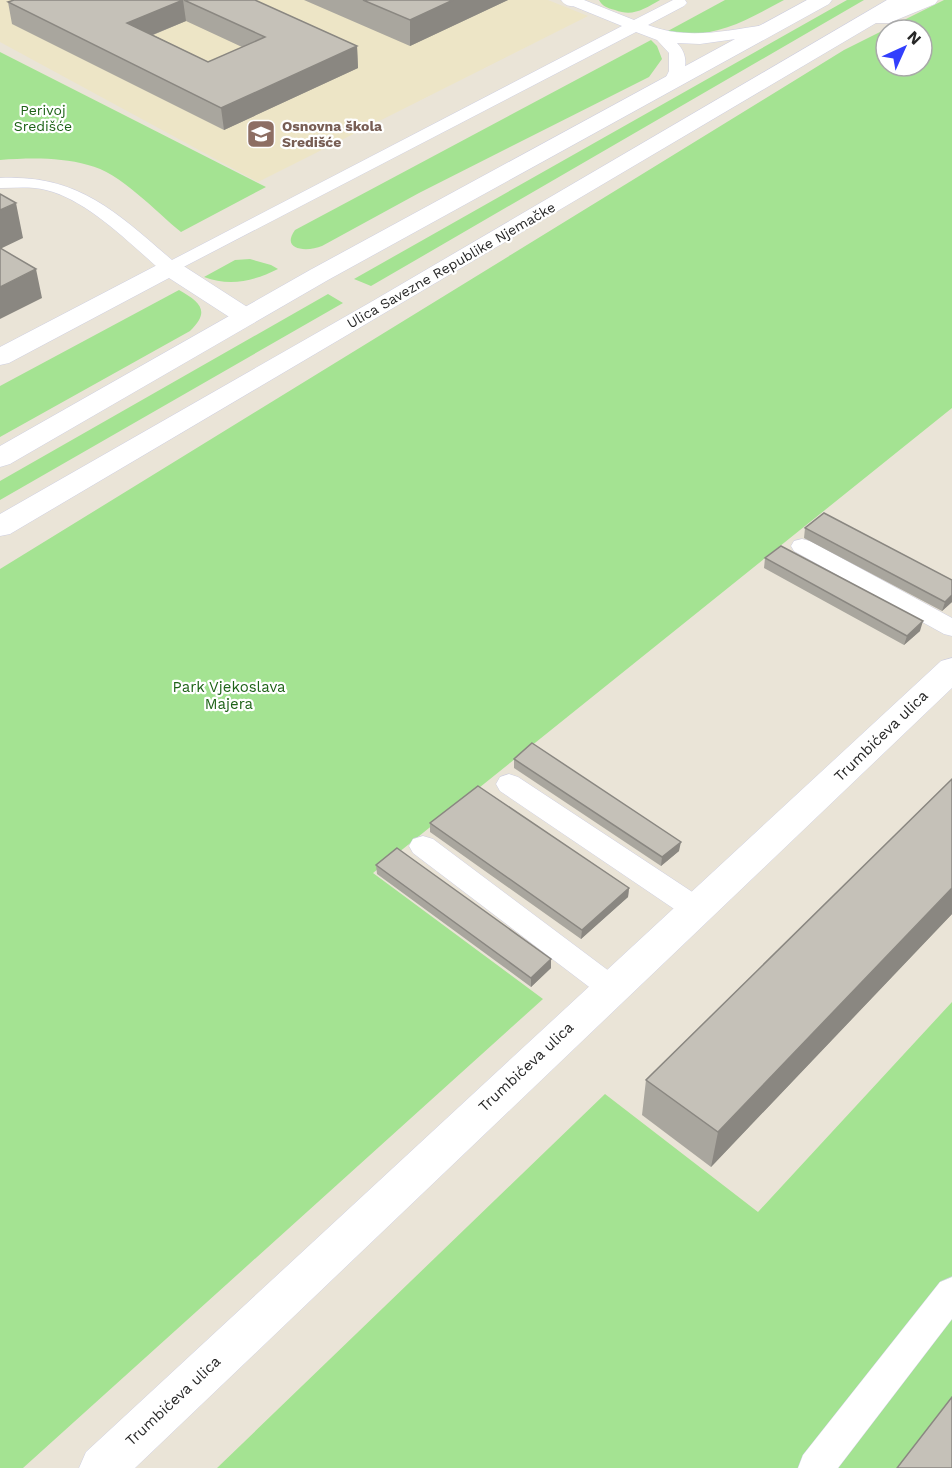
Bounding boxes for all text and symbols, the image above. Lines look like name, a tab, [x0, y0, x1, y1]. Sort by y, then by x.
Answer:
north arrow	[874, 18, 934, 78]
text: N	[903, 27, 925, 49]
park label: Perivoj Središće	[14, 102, 72, 134]
school or university icon: Osnovna škola Središće	[245, 118, 277, 150]
place label: Osnovna škola Središće	[282, 118, 383, 150]
street label: Ulica Savezne Republike Njemačke	[344, 199, 558, 331]
park label: Park Vjekoslava Majera	[173, 678, 286, 713]
street label: Trumbićeva ulica	[830, 686, 932, 785]
street label: Trumbićeva ulica	[475, 1018, 578, 1116]
street label: Trumbićeva ulica	[122, 1352, 225, 1450]

